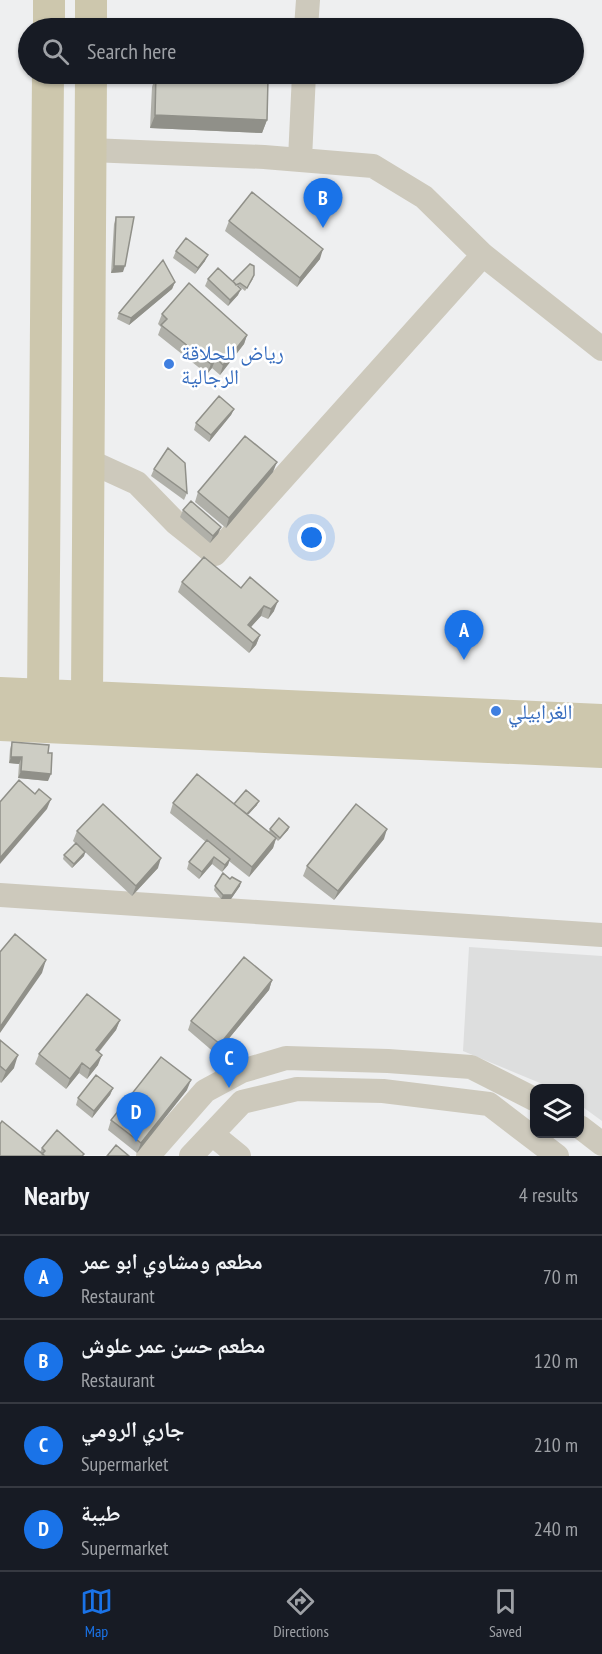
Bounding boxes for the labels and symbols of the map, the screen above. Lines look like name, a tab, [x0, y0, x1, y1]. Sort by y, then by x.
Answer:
pin: B	[304, 178, 342, 228]
place label: رياض للحلاقة الرجالية	[181, 339, 284, 390]
marker: رياض للحلاقة الرجالية	[162, 357, 176, 371]
your location	[297, 523, 326, 552]
pin: A	[444, 610, 484, 660]
place label: الغرابيلي	[508, 698, 573, 728]
marker: الغرابيلي	[489, 704, 503, 718]
pin: C	[210, 1038, 248, 1088]
pin: D	[116, 1092, 156, 1142]

